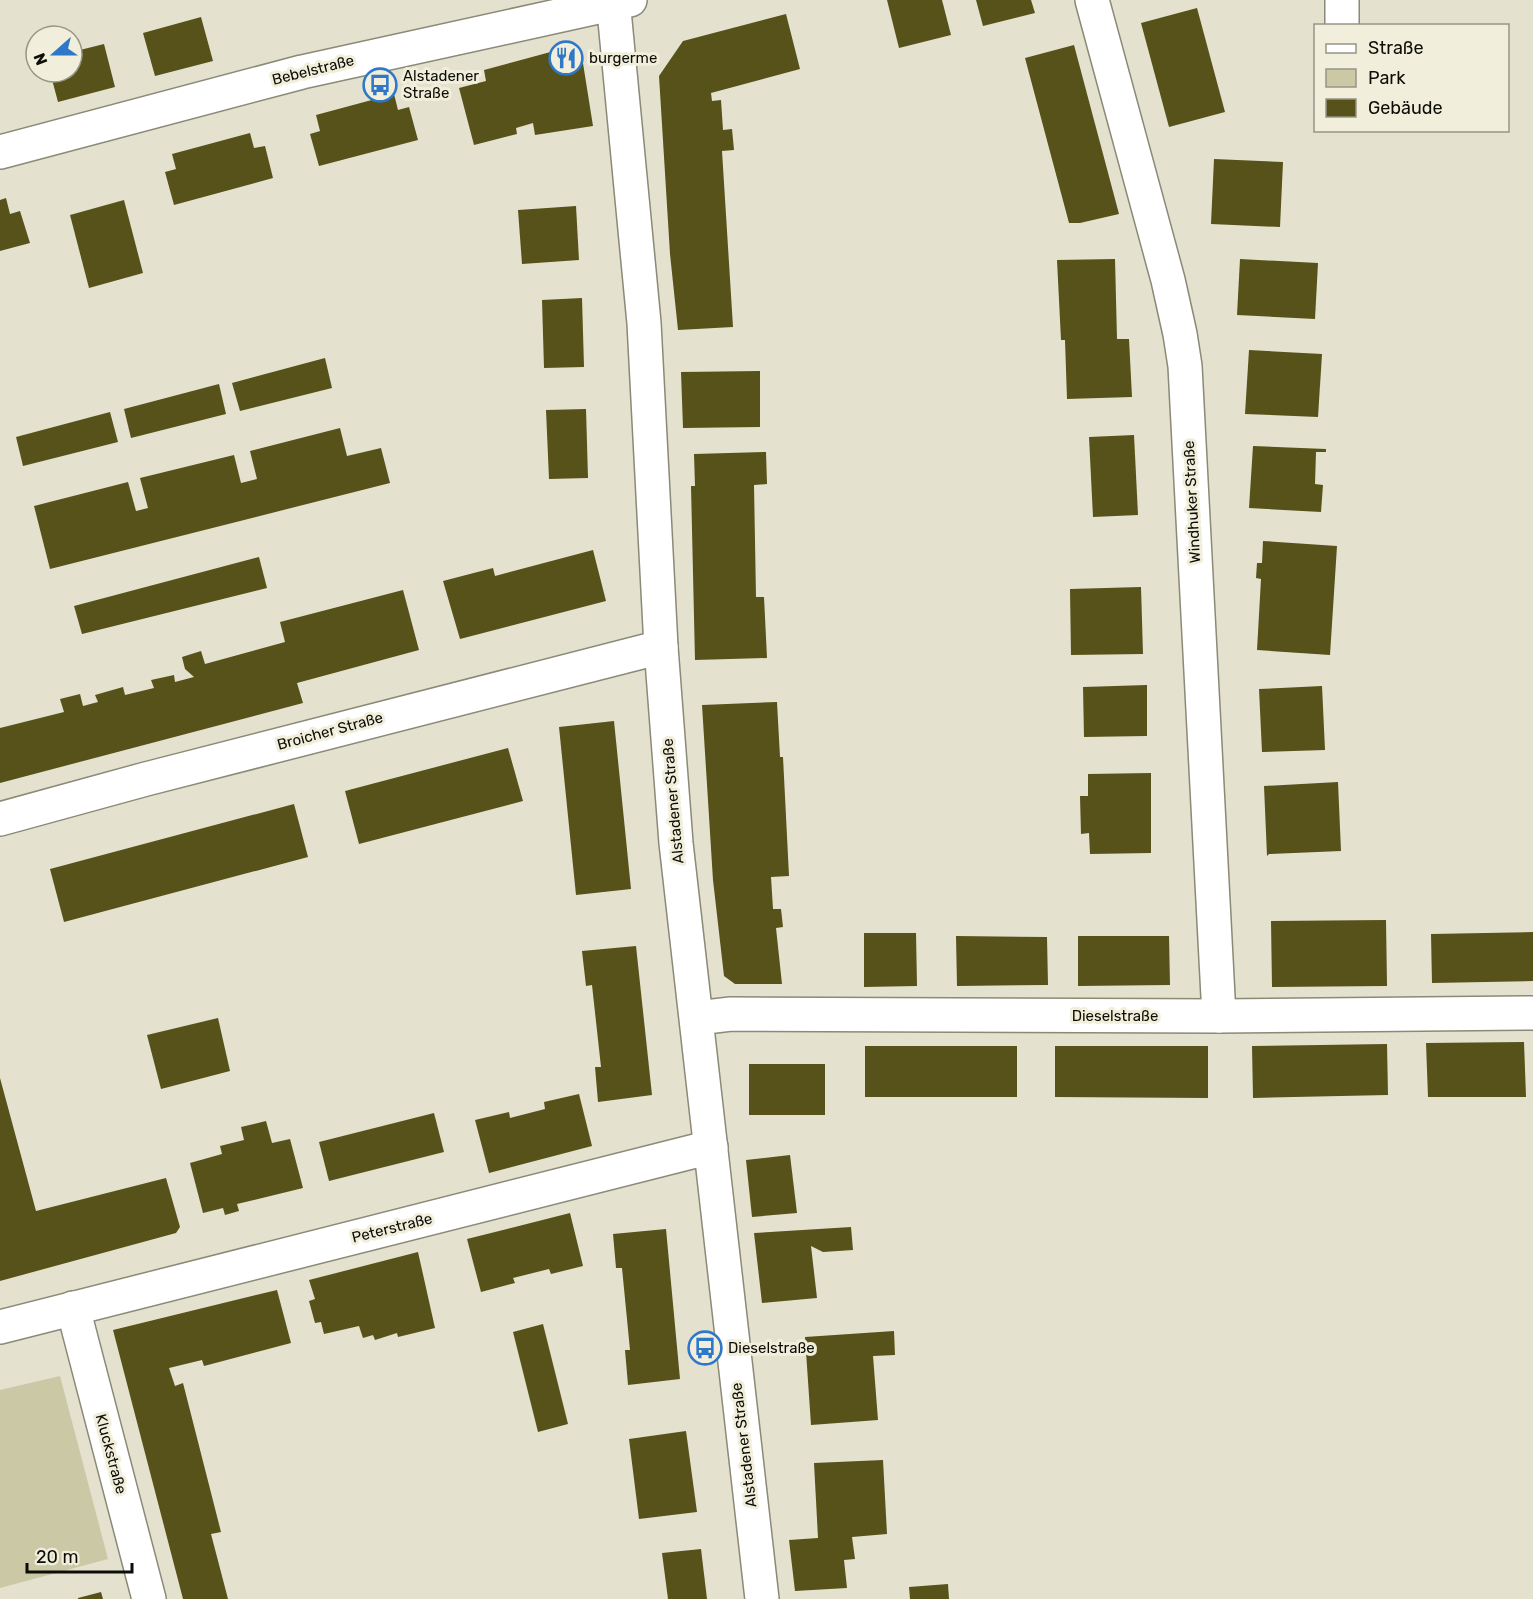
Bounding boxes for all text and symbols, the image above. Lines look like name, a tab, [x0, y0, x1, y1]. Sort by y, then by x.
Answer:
north arrow	[24, 24, 84, 84]
legend	[1314, 24, 1509, 132]
text: Straße	[1368, 37, 1424, 59]
restaurant icon: burgerme	[548, 40, 584, 76]
place label: burgerme	[589, 49, 657, 67]
text: N	[30, 50, 51, 68]
street label: Bebelstraße	[270, 51, 356, 89]
bus stop icon: Alstadener Straße	[362, 67, 398, 103]
place label: Alstadener Straße	[403, 67, 479, 102]
text: Park	[1368, 67, 1406, 89]
text: Gebäude	[1368, 97, 1443, 119]
street label: Windhuker Straße	[1180, 440, 1204, 564]
street label: Broicher Straße	[275, 708, 385, 754]
street label: Alstadener Straße	[659, 738, 687, 864]
street label: Dieselstraße	[1072, 1007, 1158, 1025]
street label: Peterstraße	[350, 1209, 434, 1247]
bus stop icon: Dieselstraße	[687, 1330, 723, 1366]
place label: Dieselstraße	[728, 1339, 815, 1357]
street label: Alstadener Straße	[727, 1382, 761, 1508]
street label: Kluckstraße	[92, 1412, 130, 1496]
scale bar	[27, 1536, 132, 1574]
text: 20 m	[36, 1546, 78, 1568]

